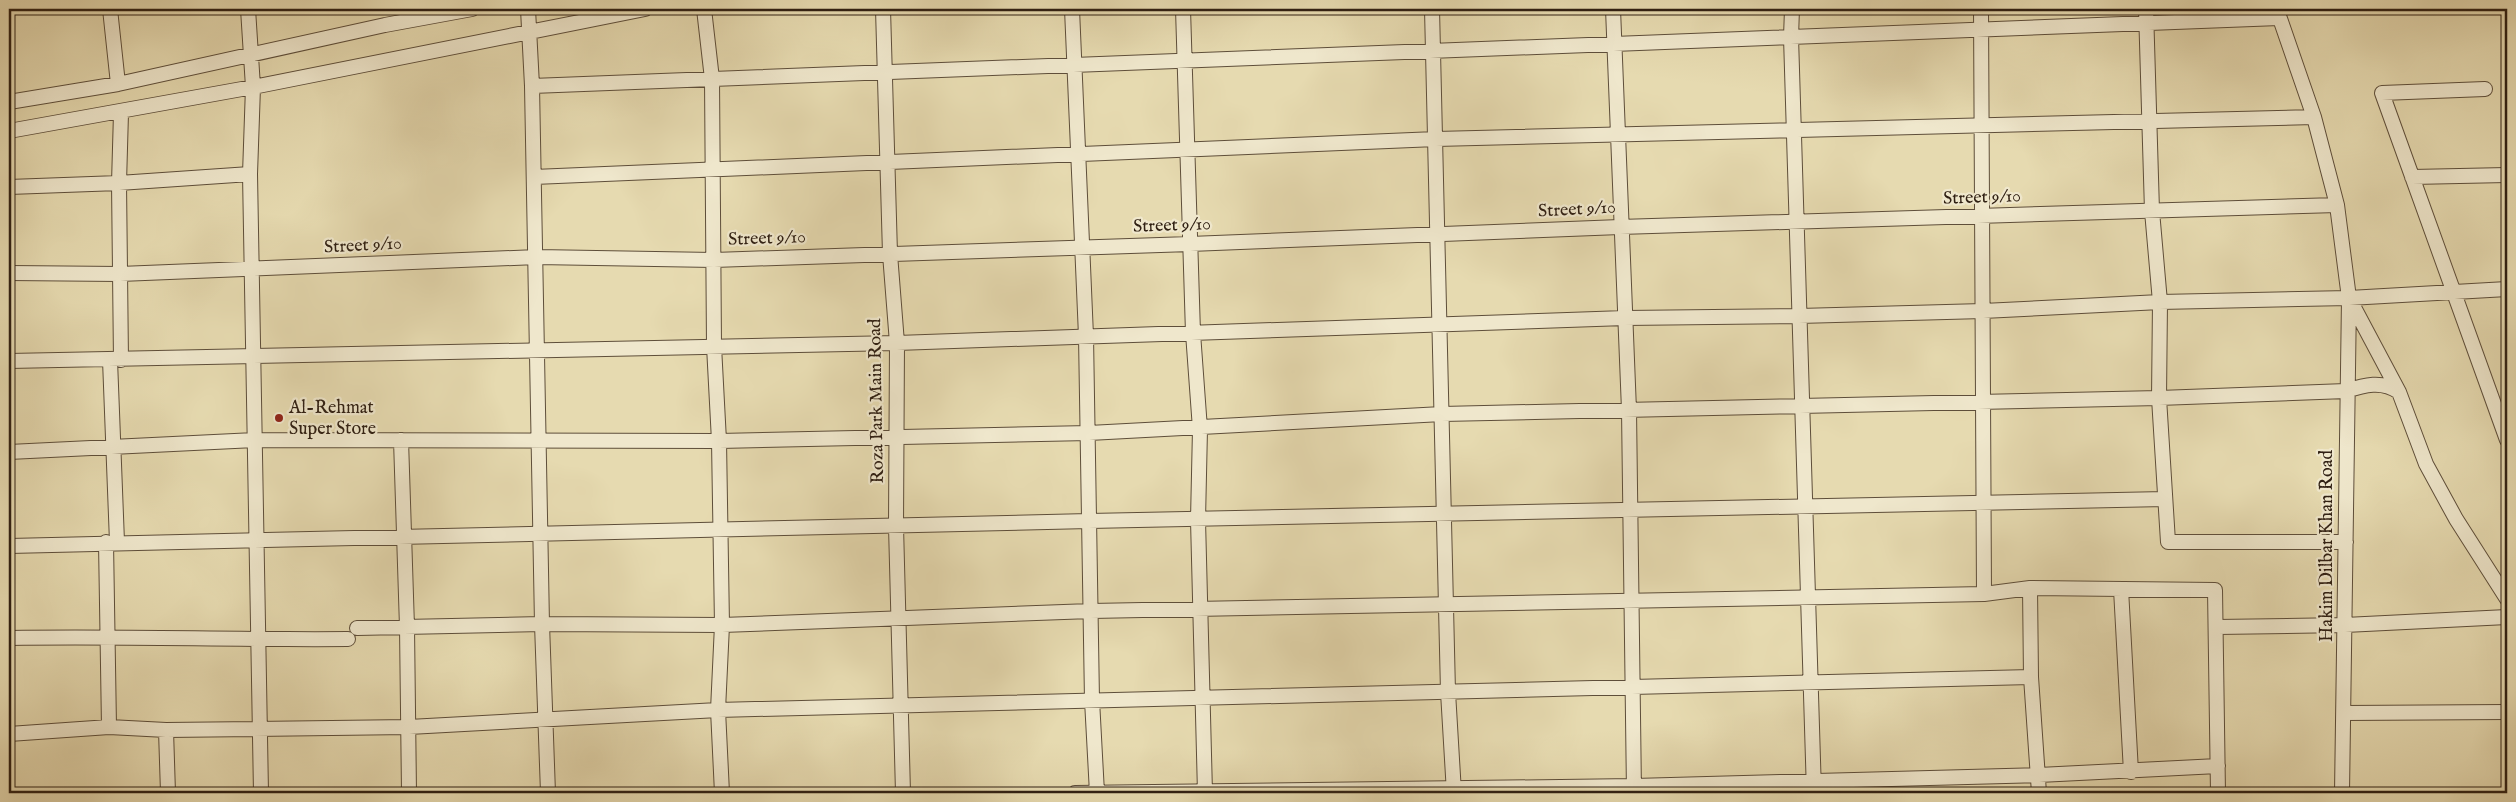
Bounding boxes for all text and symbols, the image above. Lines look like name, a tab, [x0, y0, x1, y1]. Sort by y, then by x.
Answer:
street label: Street 9/10	[1943, 185, 2021, 211]
street label: Street 9/10	[1537, 196, 1617, 224]
street label: Street 9/10	[1133, 213, 1211, 239]
street label: Street 9/10	[728, 226, 806, 252]
street label: Street 9/10	[323, 232, 403, 260]
street label: Roza Park Main Road	[864, 318, 890, 484]
place label: Al-Rehmat Super Store	[288, 397, 376, 441]
marker: Al-Rehmat Super Store	[273, 412, 285, 424]
street label: Hakim Dilbar Khan Road	[2316, 449, 2339, 642]

